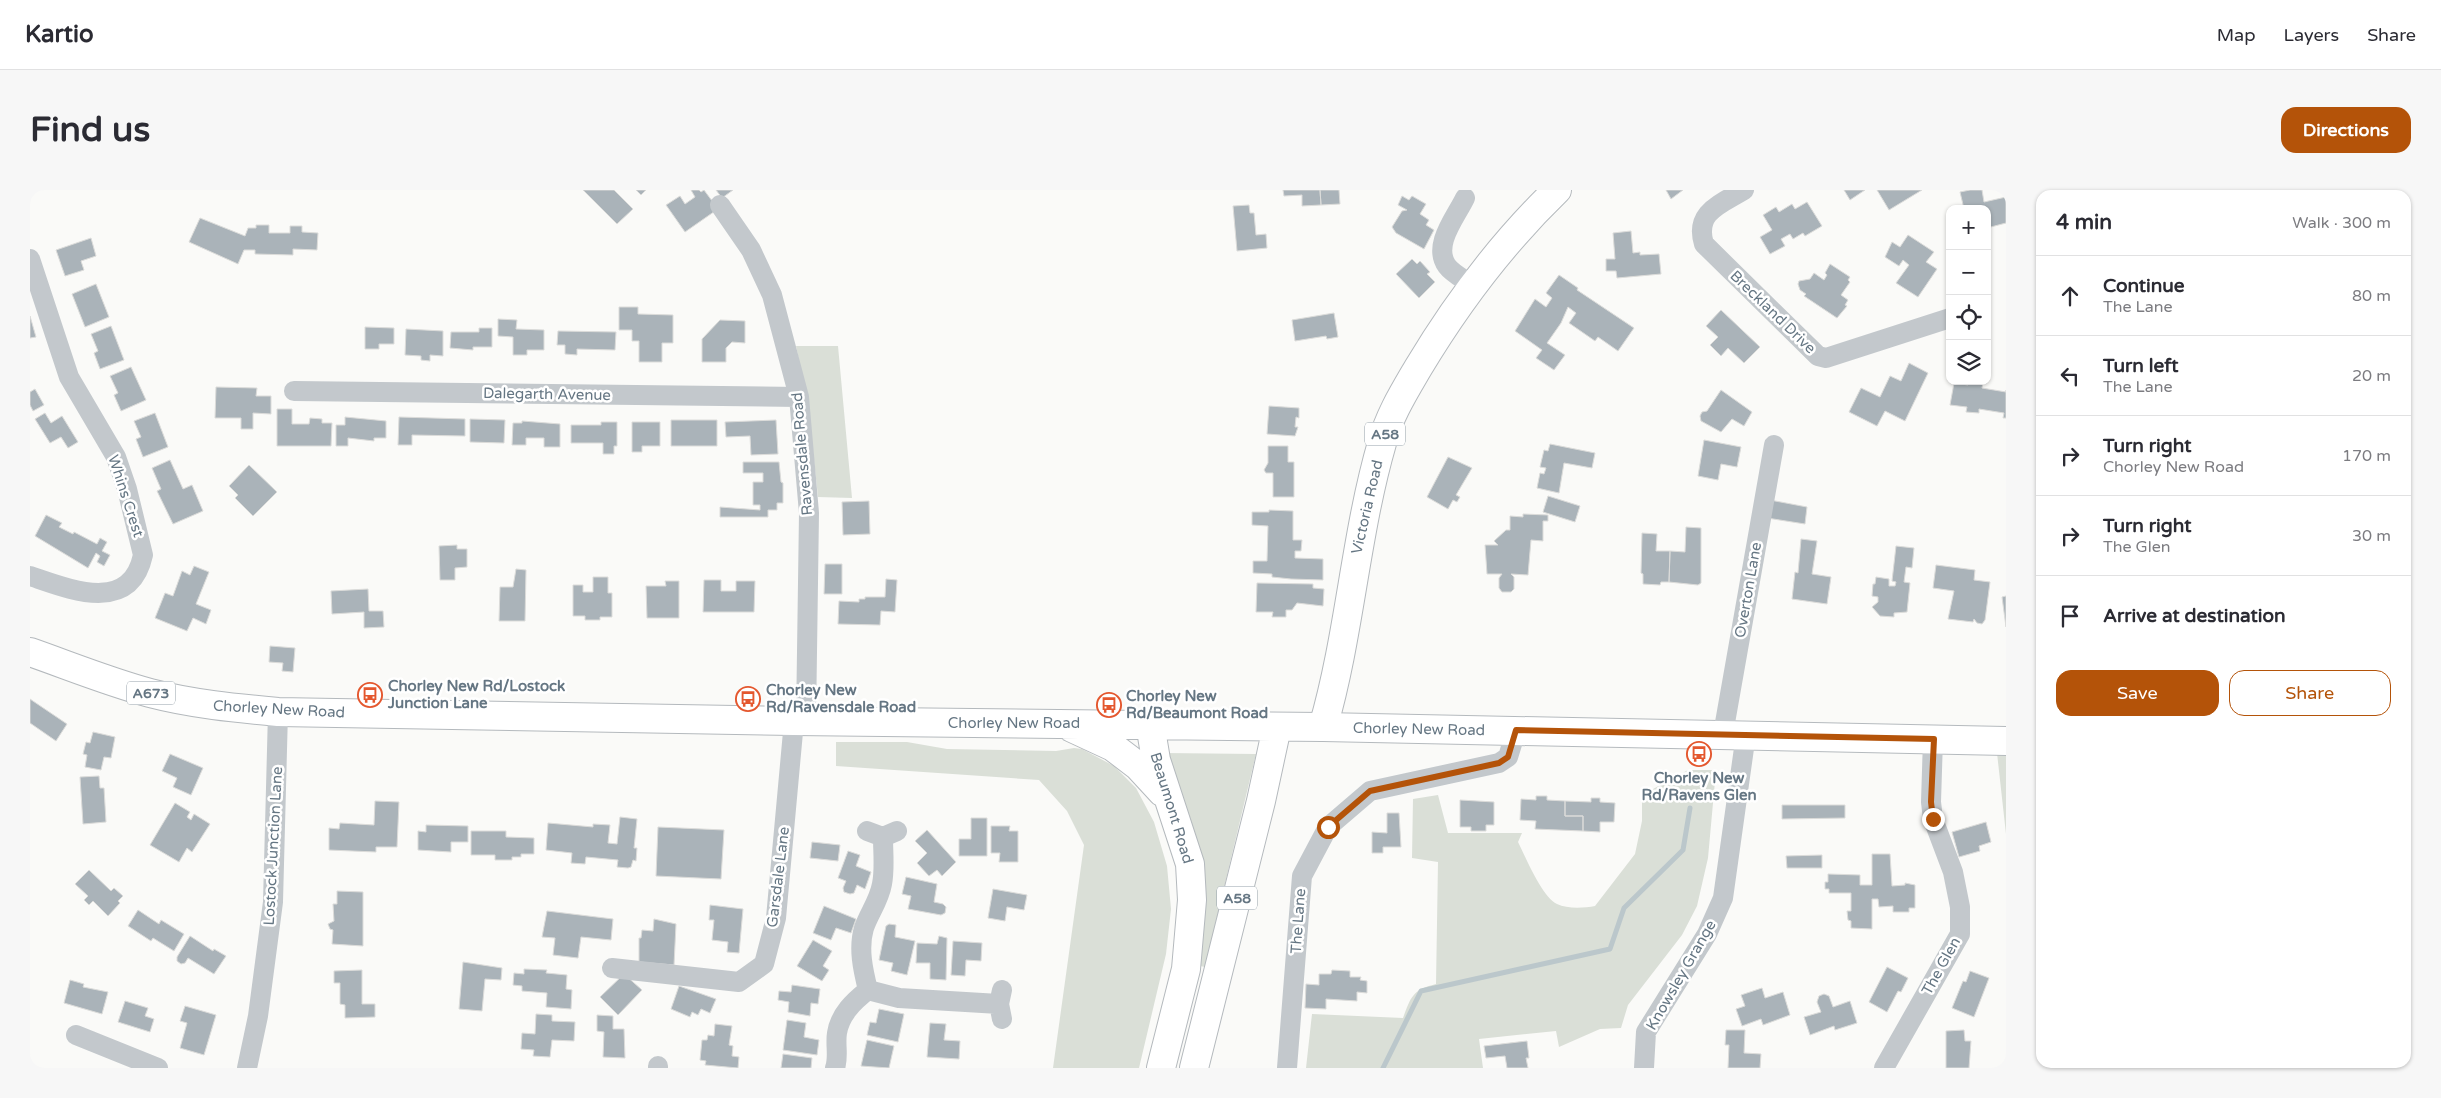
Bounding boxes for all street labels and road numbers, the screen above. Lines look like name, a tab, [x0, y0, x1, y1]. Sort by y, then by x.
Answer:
street label: Breckland Drive	[1726, 267, 1820, 357]
street label: Dalegarth Avenue	[483, 384, 611, 404]
street label: Ravensdale Road	[788, 392, 816, 516]
road number: A58	[1365, 422, 1405, 445]
street label: Whins Crest	[104, 453, 148, 540]
street label: Victoria Road	[1347, 458, 1387, 556]
street label: Overton Lane	[1731, 541, 1765, 639]
road number: A673	[127, 682, 175, 704]
street label: Chorley New Road	[212, 697, 346, 721]
street label: Chorley New Road	[948, 714, 1080, 732]
street label: Chorley New Road	[1353, 719, 1485, 739]
street label: Beaumont Road	[1147, 750, 1197, 866]
street label: Lostock Junction Lane	[260, 766, 286, 926]
street label: Garsdale Lane	[763, 826, 793, 928]
road number: A58	[1217, 886, 1257, 910]
street label: The Lane	[1287, 888, 1309, 954]
street label: Knowsley Grange	[1642, 917, 1720, 1033]
street label: The Glen	[1918, 934, 1964, 998]

